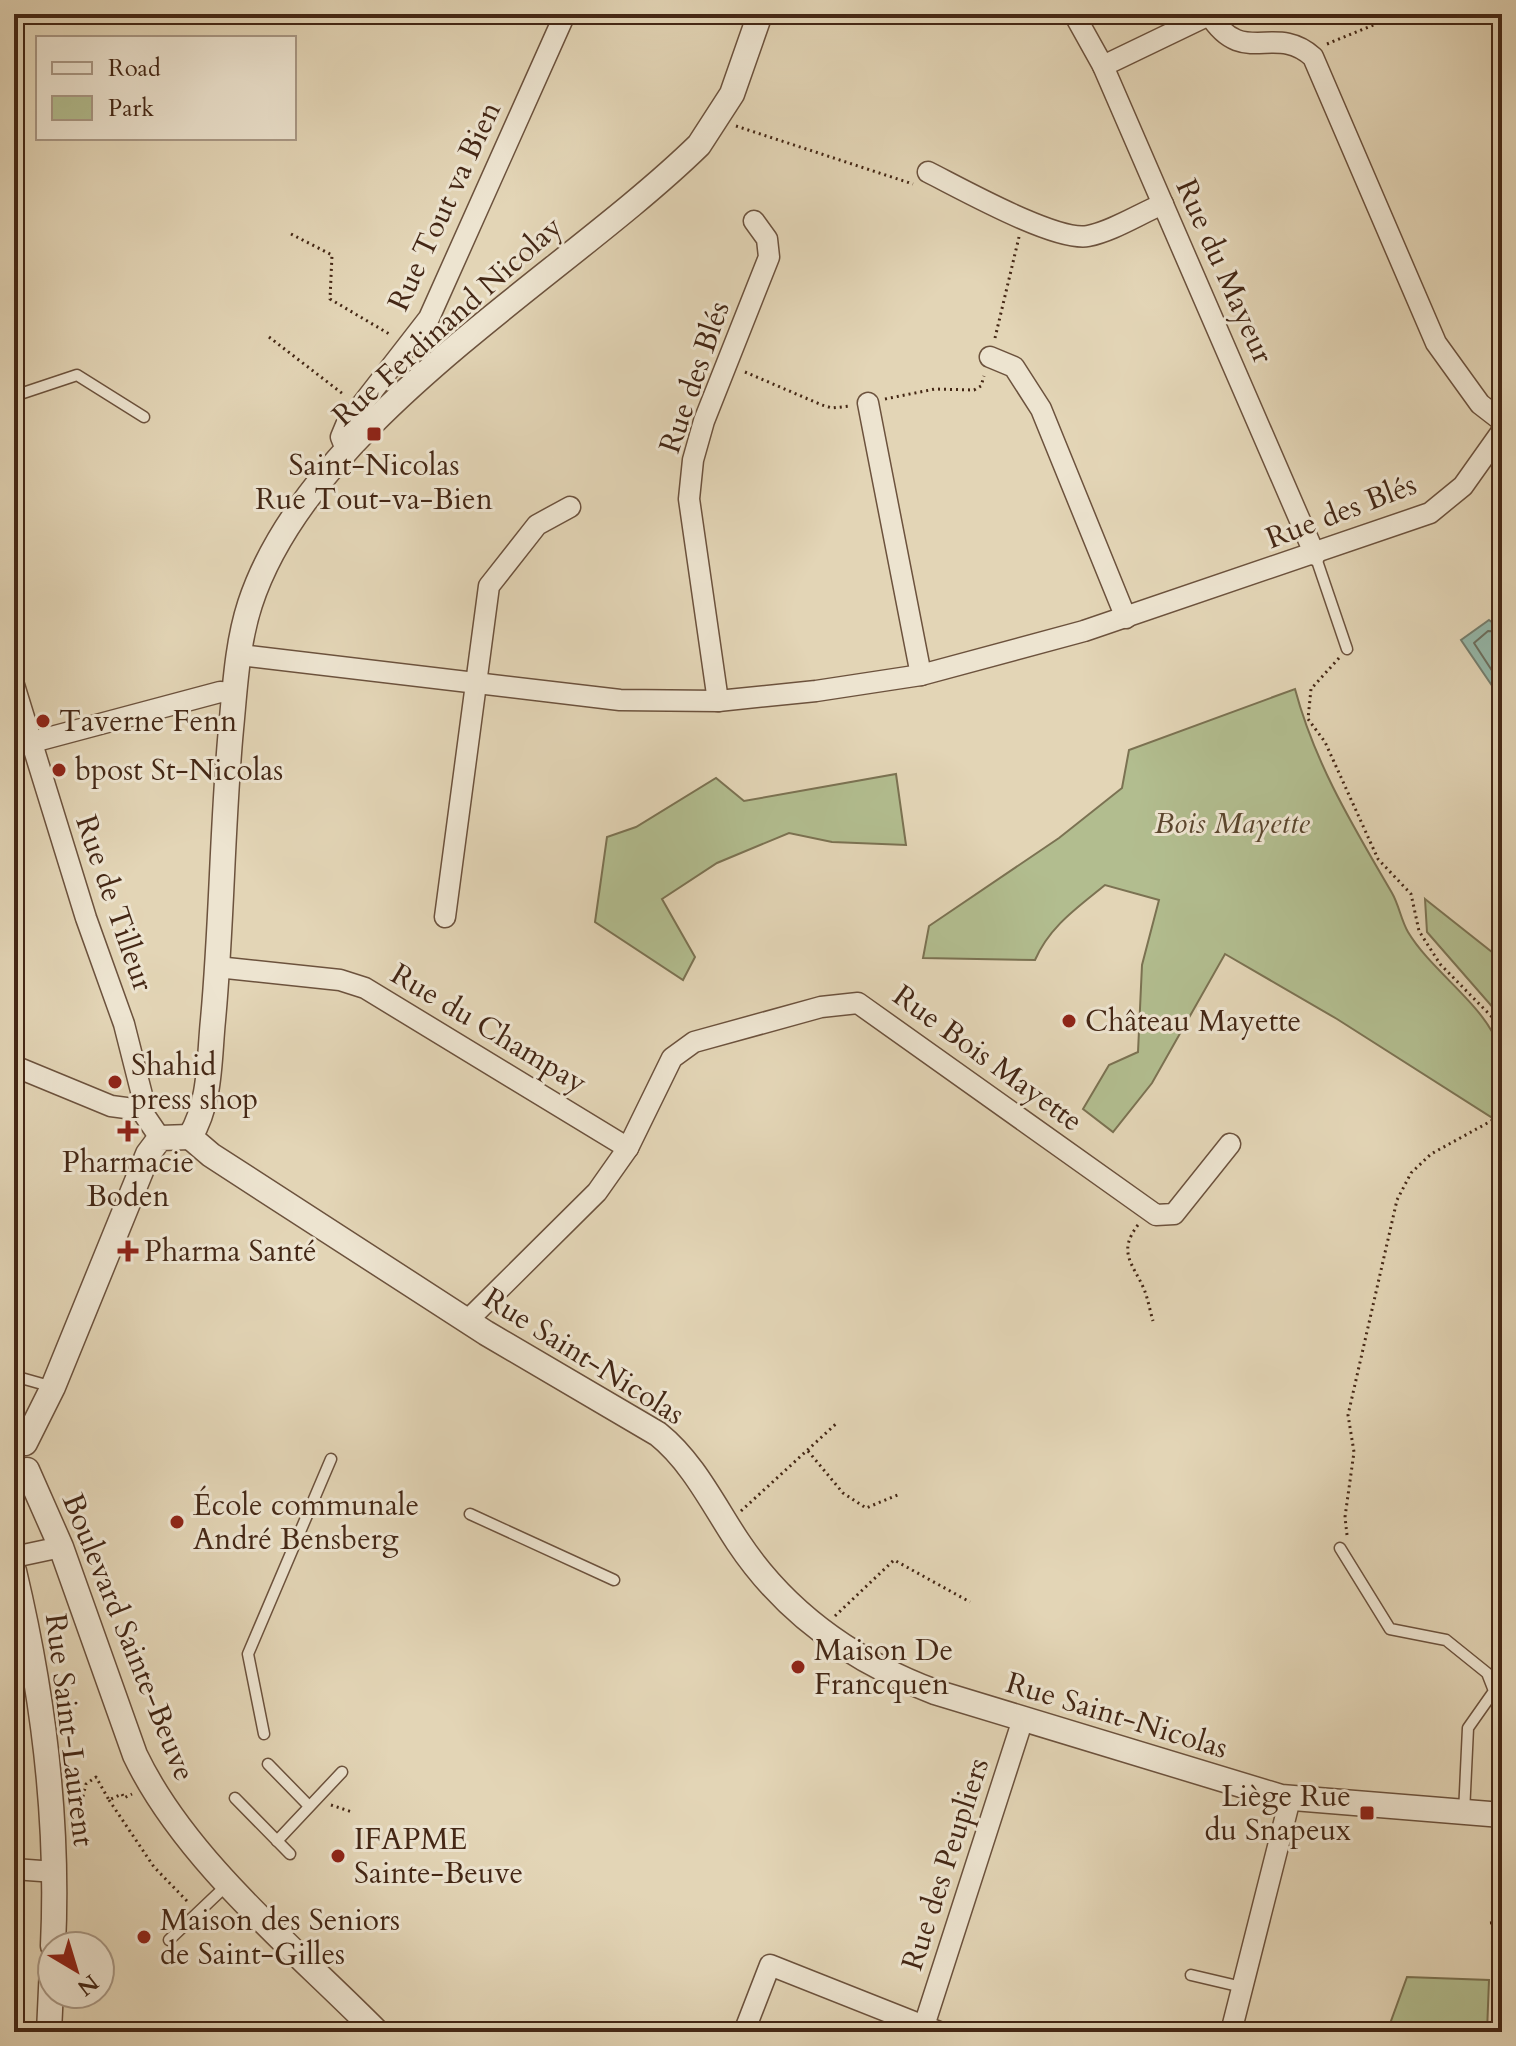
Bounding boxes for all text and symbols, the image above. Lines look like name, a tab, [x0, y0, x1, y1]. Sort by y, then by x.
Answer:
legend	[36, 36, 296, 140]
text: Road	[108, 52, 161, 85]
text: Park	[108, 92, 154, 125]
street label: Rue Tout va Bien	[378, 95, 511, 318]
street label: Rue du Mayeur	[1166, 173, 1283, 370]
street label: Rue Ferdinand Nicolay	[323, 207, 571, 436]
street label: Rue des Blés	[649, 296, 740, 459]
marker: Saint-Nicolas Rue Tout-va-Bien	[365, 425, 383, 443]
place label: Saint-Nicolas Rue Tout-va-Bien	[255, 445, 493, 520]
street label: Rue des Blés	[1260, 464, 1422, 559]
place label: Taverne Fenn	[59, 701, 237, 742]
marker: Taverne Fenn	[34, 712, 52, 730]
place label: bpost St-Nicolas	[75, 750, 283, 791]
marker: bpost St-Nicolas	[50, 761, 68, 779]
park label: Bois Mayette	[1154, 803, 1310, 844]
street label: Rue de Tilleur	[65, 810, 164, 997]
street label: Rue du Champay	[383, 954, 595, 1103]
street label: Rue Bois Mayette	[885, 976, 1091, 1141]
place label: Château Mayette	[1085, 1001, 1301, 1042]
marker: Château Mayette	[1060, 1012, 1078, 1030]
place label: Shahid press shop	[131, 1045, 258, 1120]
marker: Shahid press shop	[106, 1073, 124, 1091]
marker: Pharmacie Boden	[119, 1122, 137, 1140]
place label: Pharmacie Boden	[62, 1142, 194, 1217]
place label: Pharma Santé	[144, 1231, 317, 1272]
marker: Pharma Santé	[119, 1242, 137, 1260]
street label: Rue Saint-Nicolas	[475, 1278, 692, 1435]
place label: École communale André Bensberg	[193, 1485, 419, 1560]
street label: Boulevard Sainte-Beuve	[52, 1487, 205, 1787]
marker: École communale André Bensberg	[168, 1513, 186, 1531]
street label: Rue Saint-Laurent	[35, 1611, 104, 1849]
place label: Maison De Francquen	[814, 1630, 953, 1705]
marker: Maison De Francquen	[789, 1658, 807, 1676]
street label: Rue Saint-Nicolas	[1001, 1662, 1233, 1769]
street label: Rue des Peupliers	[892, 1753, 999, 1976]
place label: Liège Rue du Snapeux	[1205, 1776, 1351, 1851]
marker: Liège Rue du Snapeux	[1358, 1804, 1376, 1822]
place label: IFAPME Sainte-Beuve	[354, 1819, 523, 1894]
marker: IFAPME Sainte-Beuve	[329, 1847, 347, 1865]
place label: Maison des Seniors de Saint-Gilles	[160, 1900, 400, 1975]
marker: Maison des Seniors de Saint-Gilles	[135, 1928, 153, 1946]
north arrow	[36, 1930, 116, 2010]
text: N	[71, 1967, 104, 2003]

